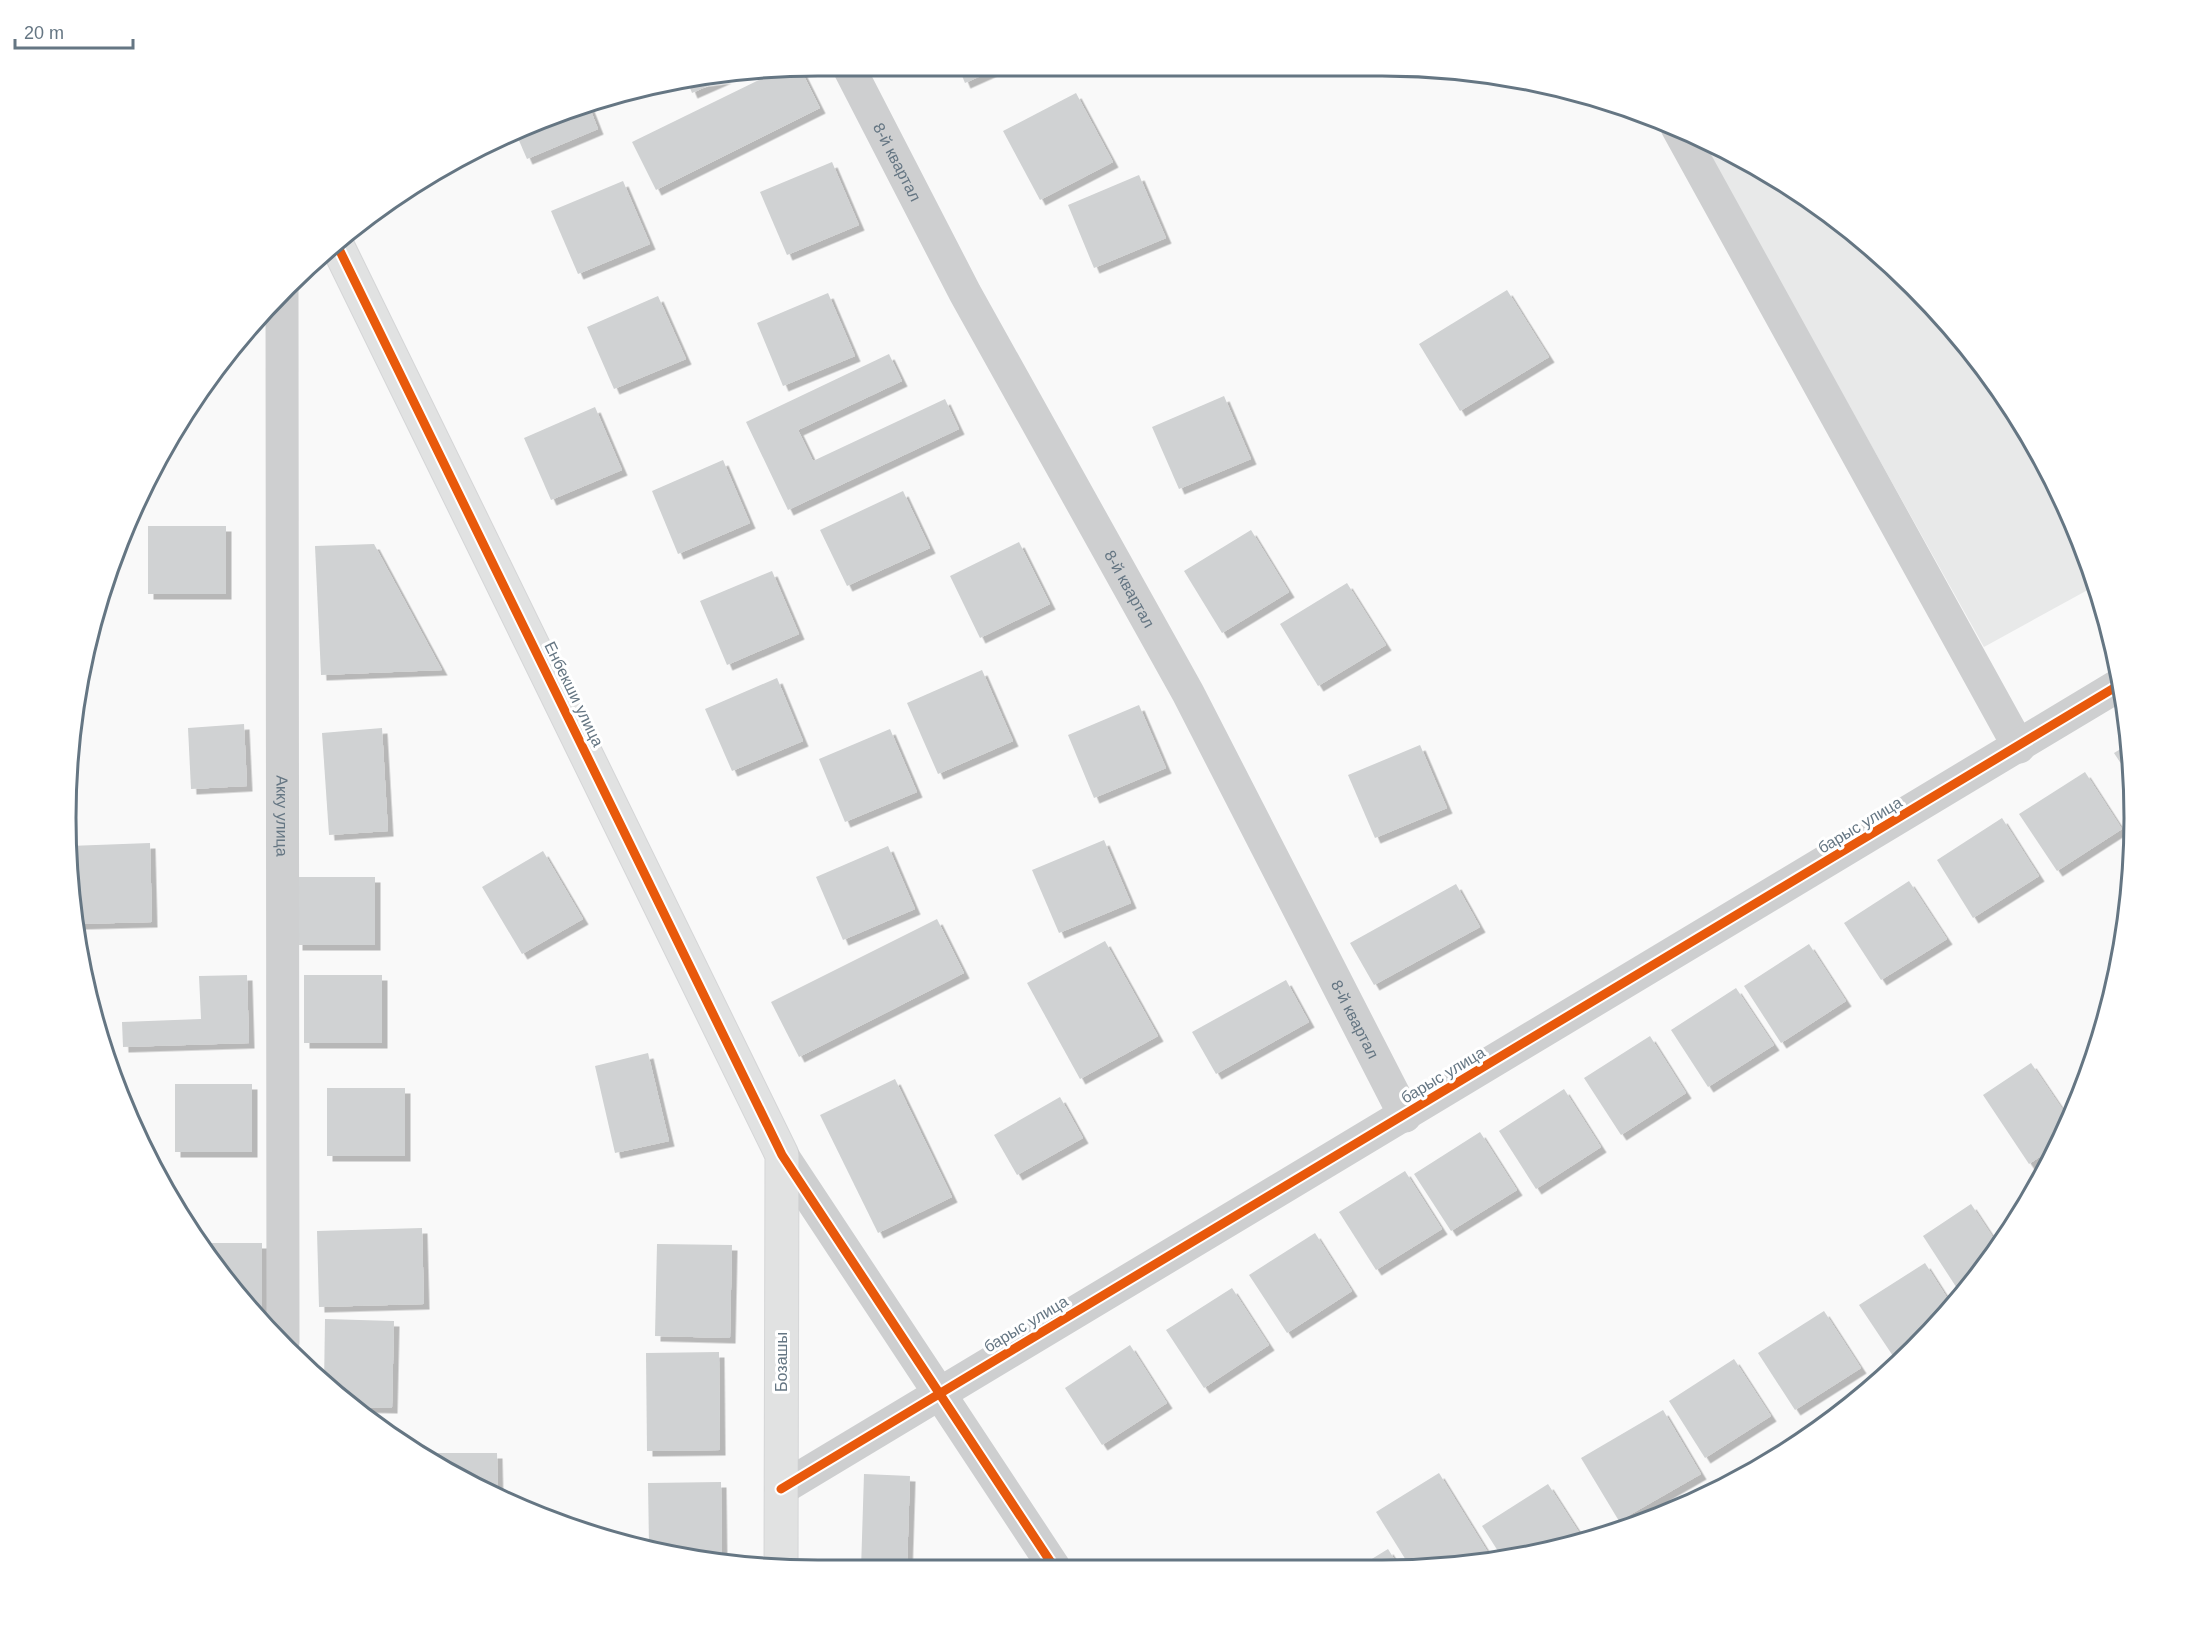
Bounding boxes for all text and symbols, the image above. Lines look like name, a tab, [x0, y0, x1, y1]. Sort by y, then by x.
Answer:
scale bar	[15, 12, 134, 50]
text: 20 m	[24, 23, 64, 43]
street label: 8-й квартал	[870, 120, 925, 204]
street label: 8-й квартал	[1102, 547, 1158, 630]
street label: Енбекши улица	[541, 639, 607, 749]
street label: Акку улица	[274, 775, 291, 857]
street label: барыс улица	[1815, 793, 1905, 857]
street label: 8-й квартал	[1328, 977, 1383, 1061]
street label: барыс улица	[1398, 1043, 1488, 1107]
street label: барыс улица	[981, 1292, 1071, 1356]
street label: Бозашы	[773, 1332, 790, 1392]

